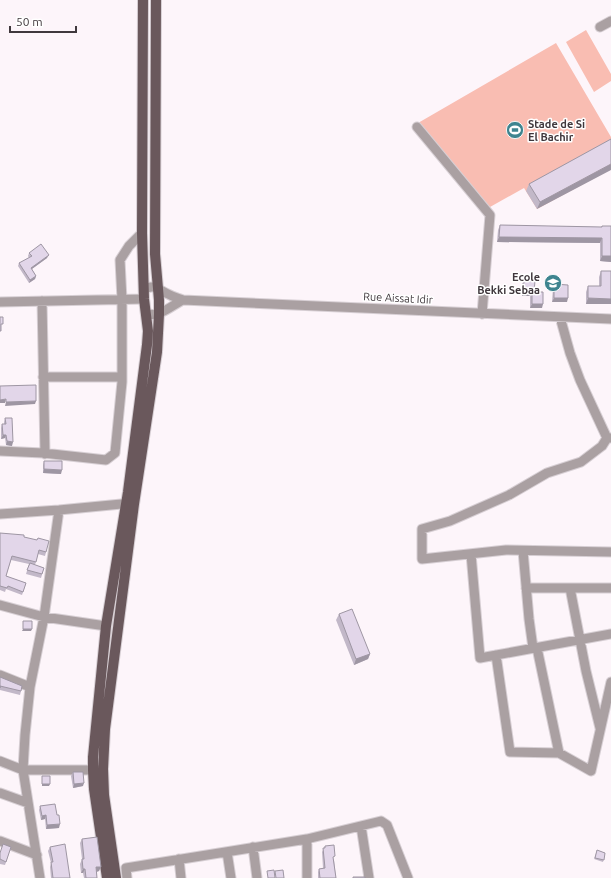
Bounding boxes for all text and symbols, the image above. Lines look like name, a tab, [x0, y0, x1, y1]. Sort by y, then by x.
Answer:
scale bar	[10, 8, 76, 34]
text: 50 m	[16, 15, 43, 28]
place label: Stade de Si El Bachir	[528, 118, 585, 143]
sports icon: Stade de Si El Bachir	[505, 120, 525, 140]
place label: Ecole Bekki Sebaa	[477, 271, 540, 296]
school or university icon: Ecole Bekki Sebaa	[543, 273, 563, 293]
street label: Rue Aissat Idir	[363, 290, 434, 306]

